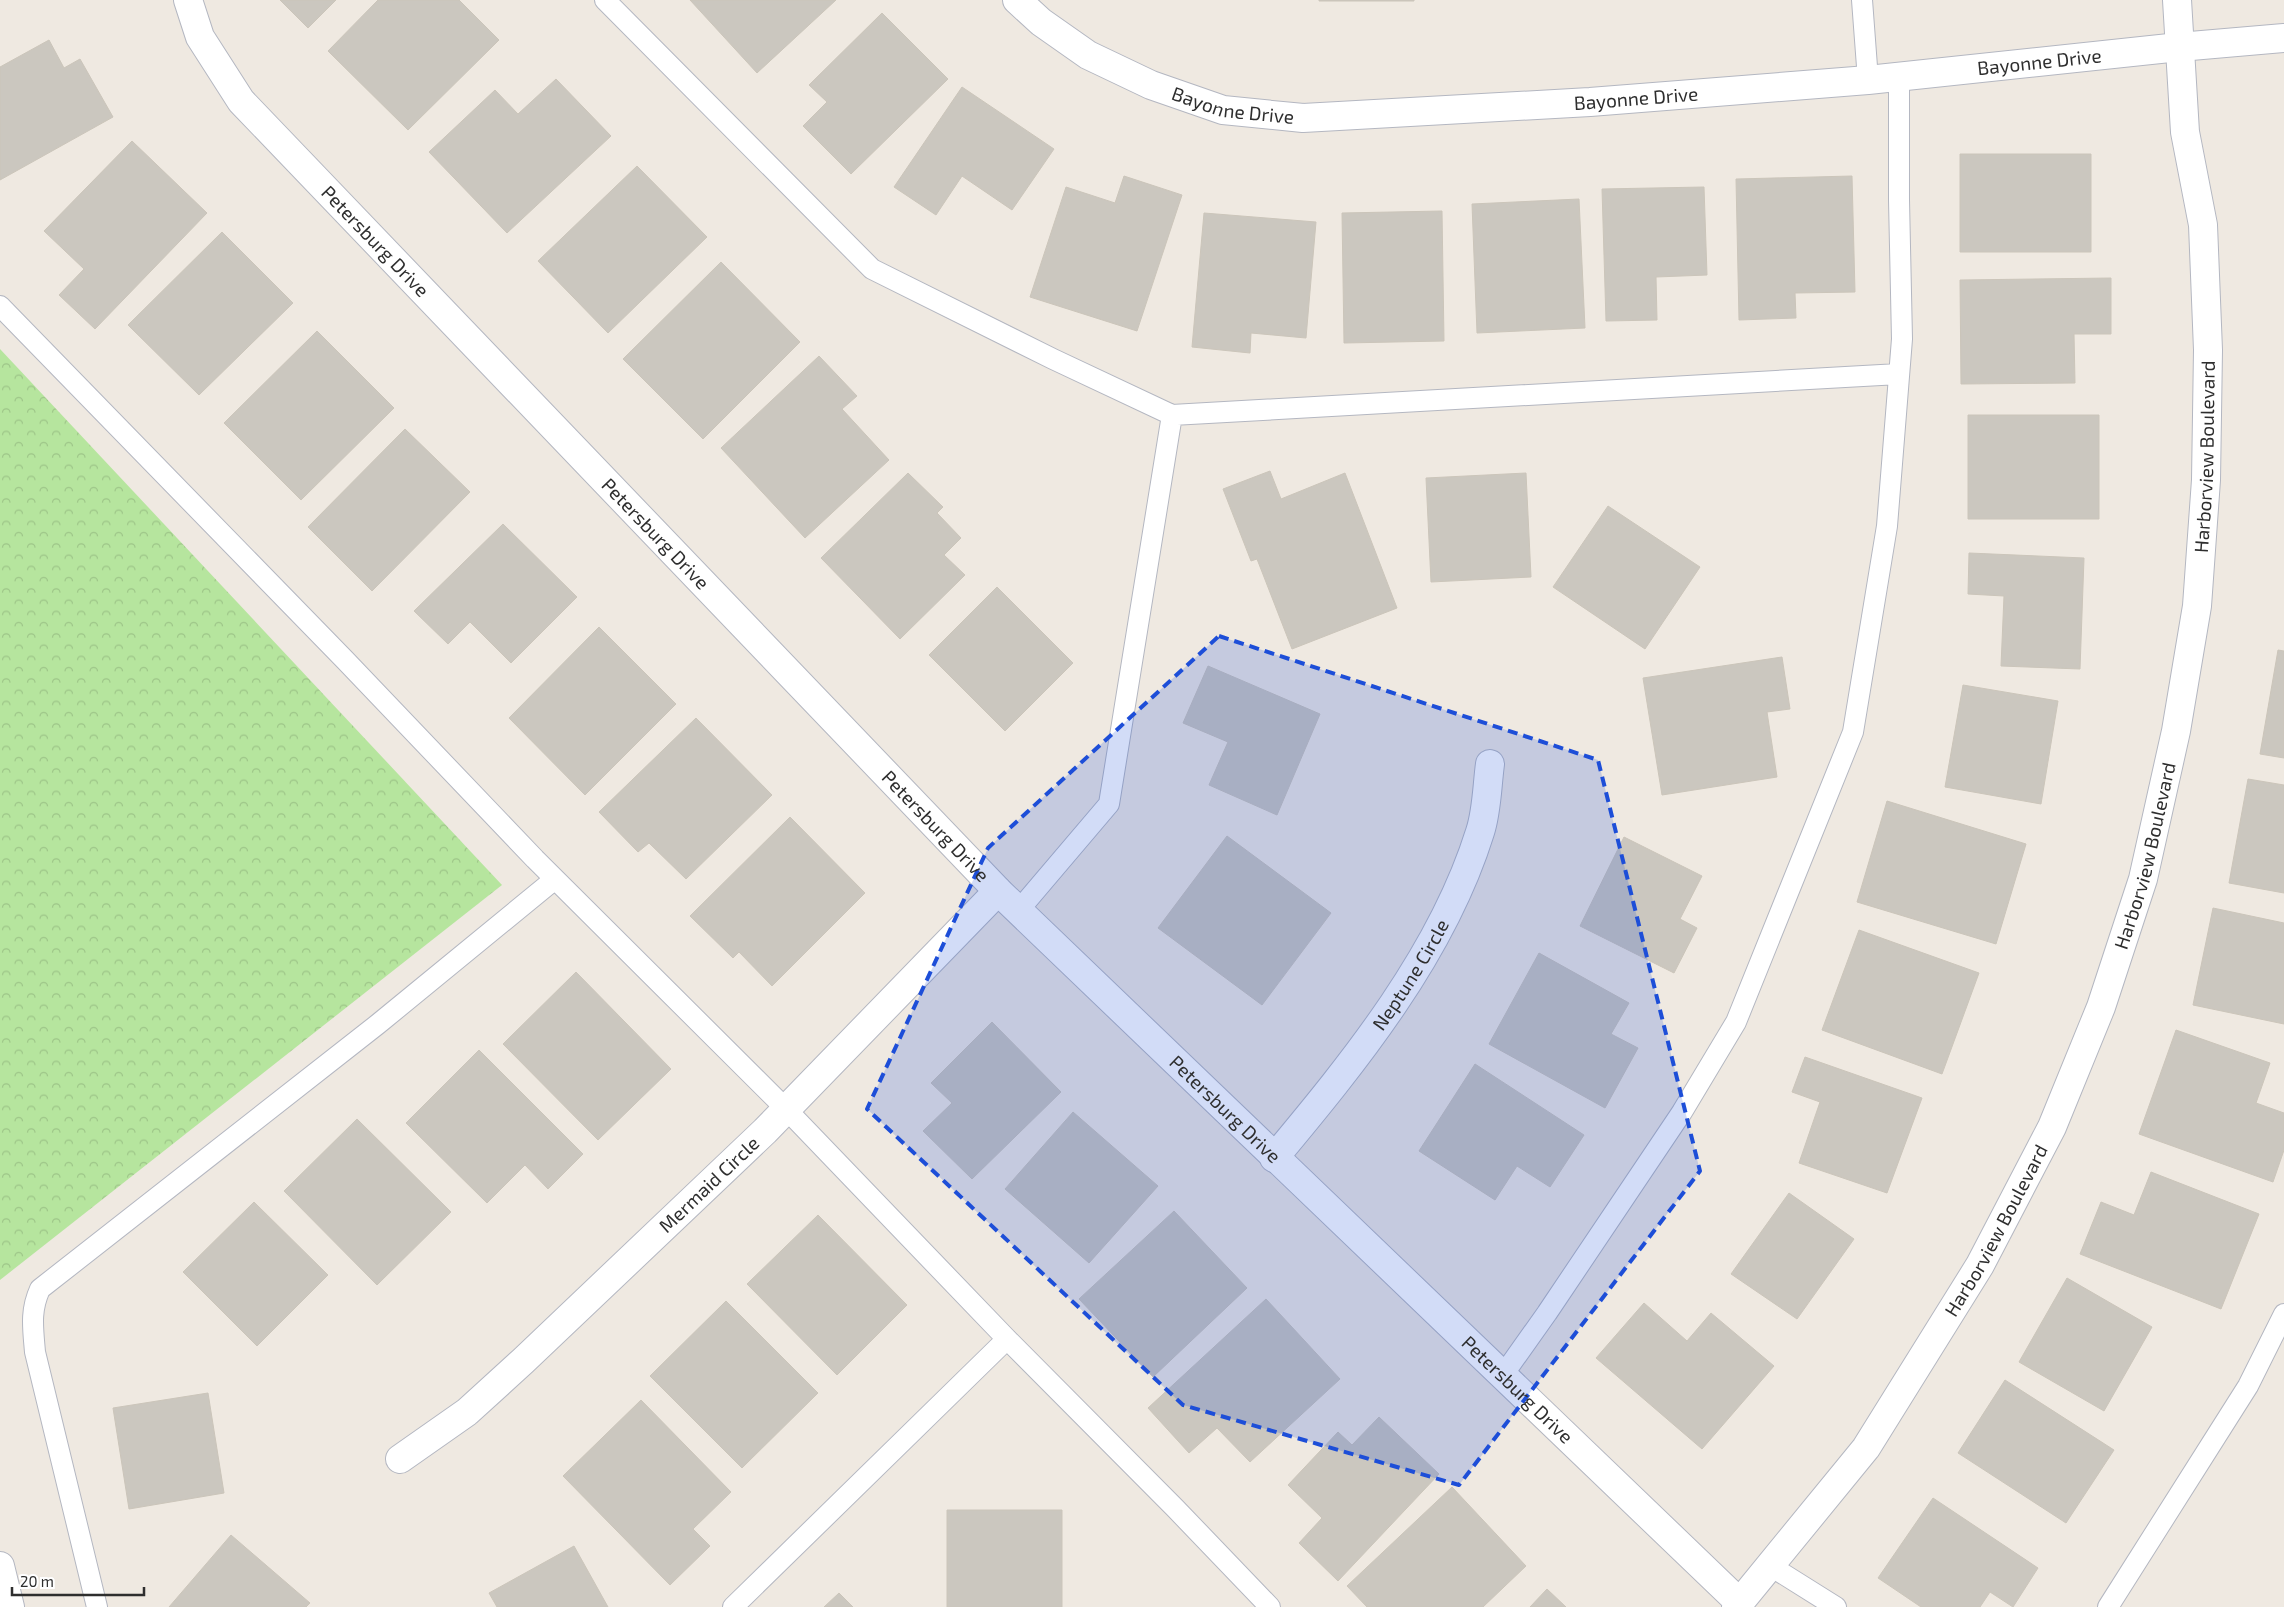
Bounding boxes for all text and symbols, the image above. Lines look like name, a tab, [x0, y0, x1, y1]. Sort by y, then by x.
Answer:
street label: Bayonne Drive	[1976, 43, 2102, 79]
street label: Bayonne Drive	[1169, 81, 1295, 128]
street label: Bayonne Drive	[1573, 81, 1699, 114]
street label: Petersburg Drive	[317, 180, 434, 301]
street label: Harborview Boulevard	[2189, 360, 2219, 554]
street label: Petersburg Drive	[597, 473, 714, 594]
street label: Harborview Boulevard	[2109, 760, 2180, 952]
street label: Petersburg Drive	[877, 765, 995, 886]
street label: Neptune Circle	[1367, 915, 1453, 1034]
street label: Petersburg Drive	[1165, 1050, 1286, 1167]
street label: Mermaid Circle	[654, 1131, 763, 1237]
street label: Harborview Boulevard	[1939, 1140, 2052, 1320]
street label: Petersburg Drive	[1457, 1331, 1578, 1448]
scale bar	[12, 1564, 145, 1596]
text: 20 m	[20, 1572, 54, 1590]

